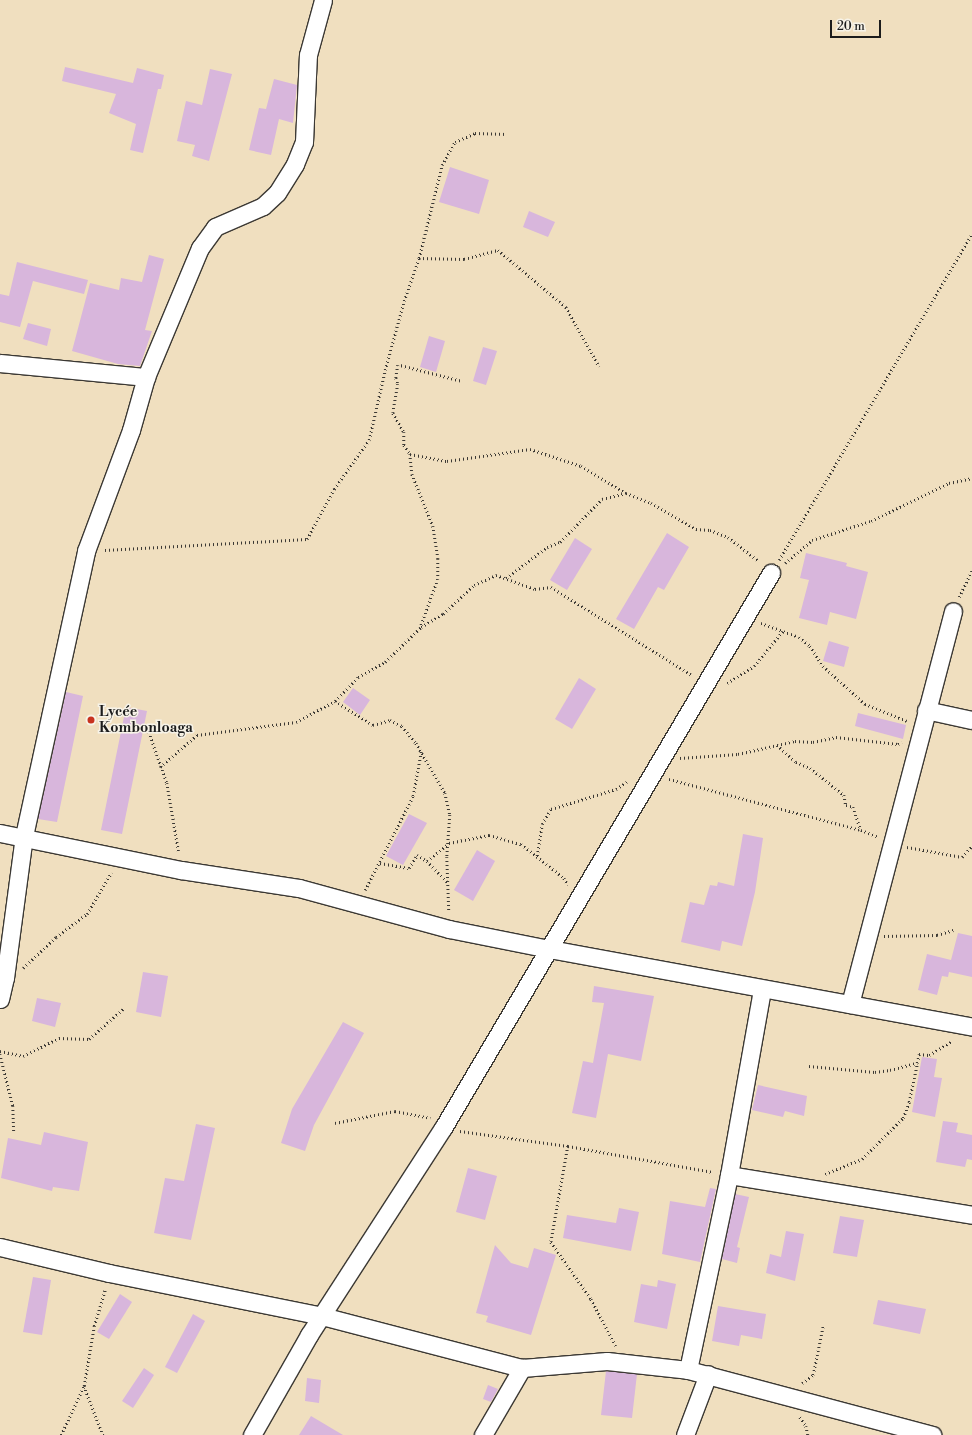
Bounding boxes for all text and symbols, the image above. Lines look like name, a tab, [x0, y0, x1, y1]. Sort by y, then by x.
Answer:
scale bar	[832, 12, 883, 38]
text: 20 m	[837, 19, 865, 34]
place label: Lycée Kombonloaga	[99, 704, 193, 736]
marker: Lycée Kombonloaga	[86, 715, 96, 725]

